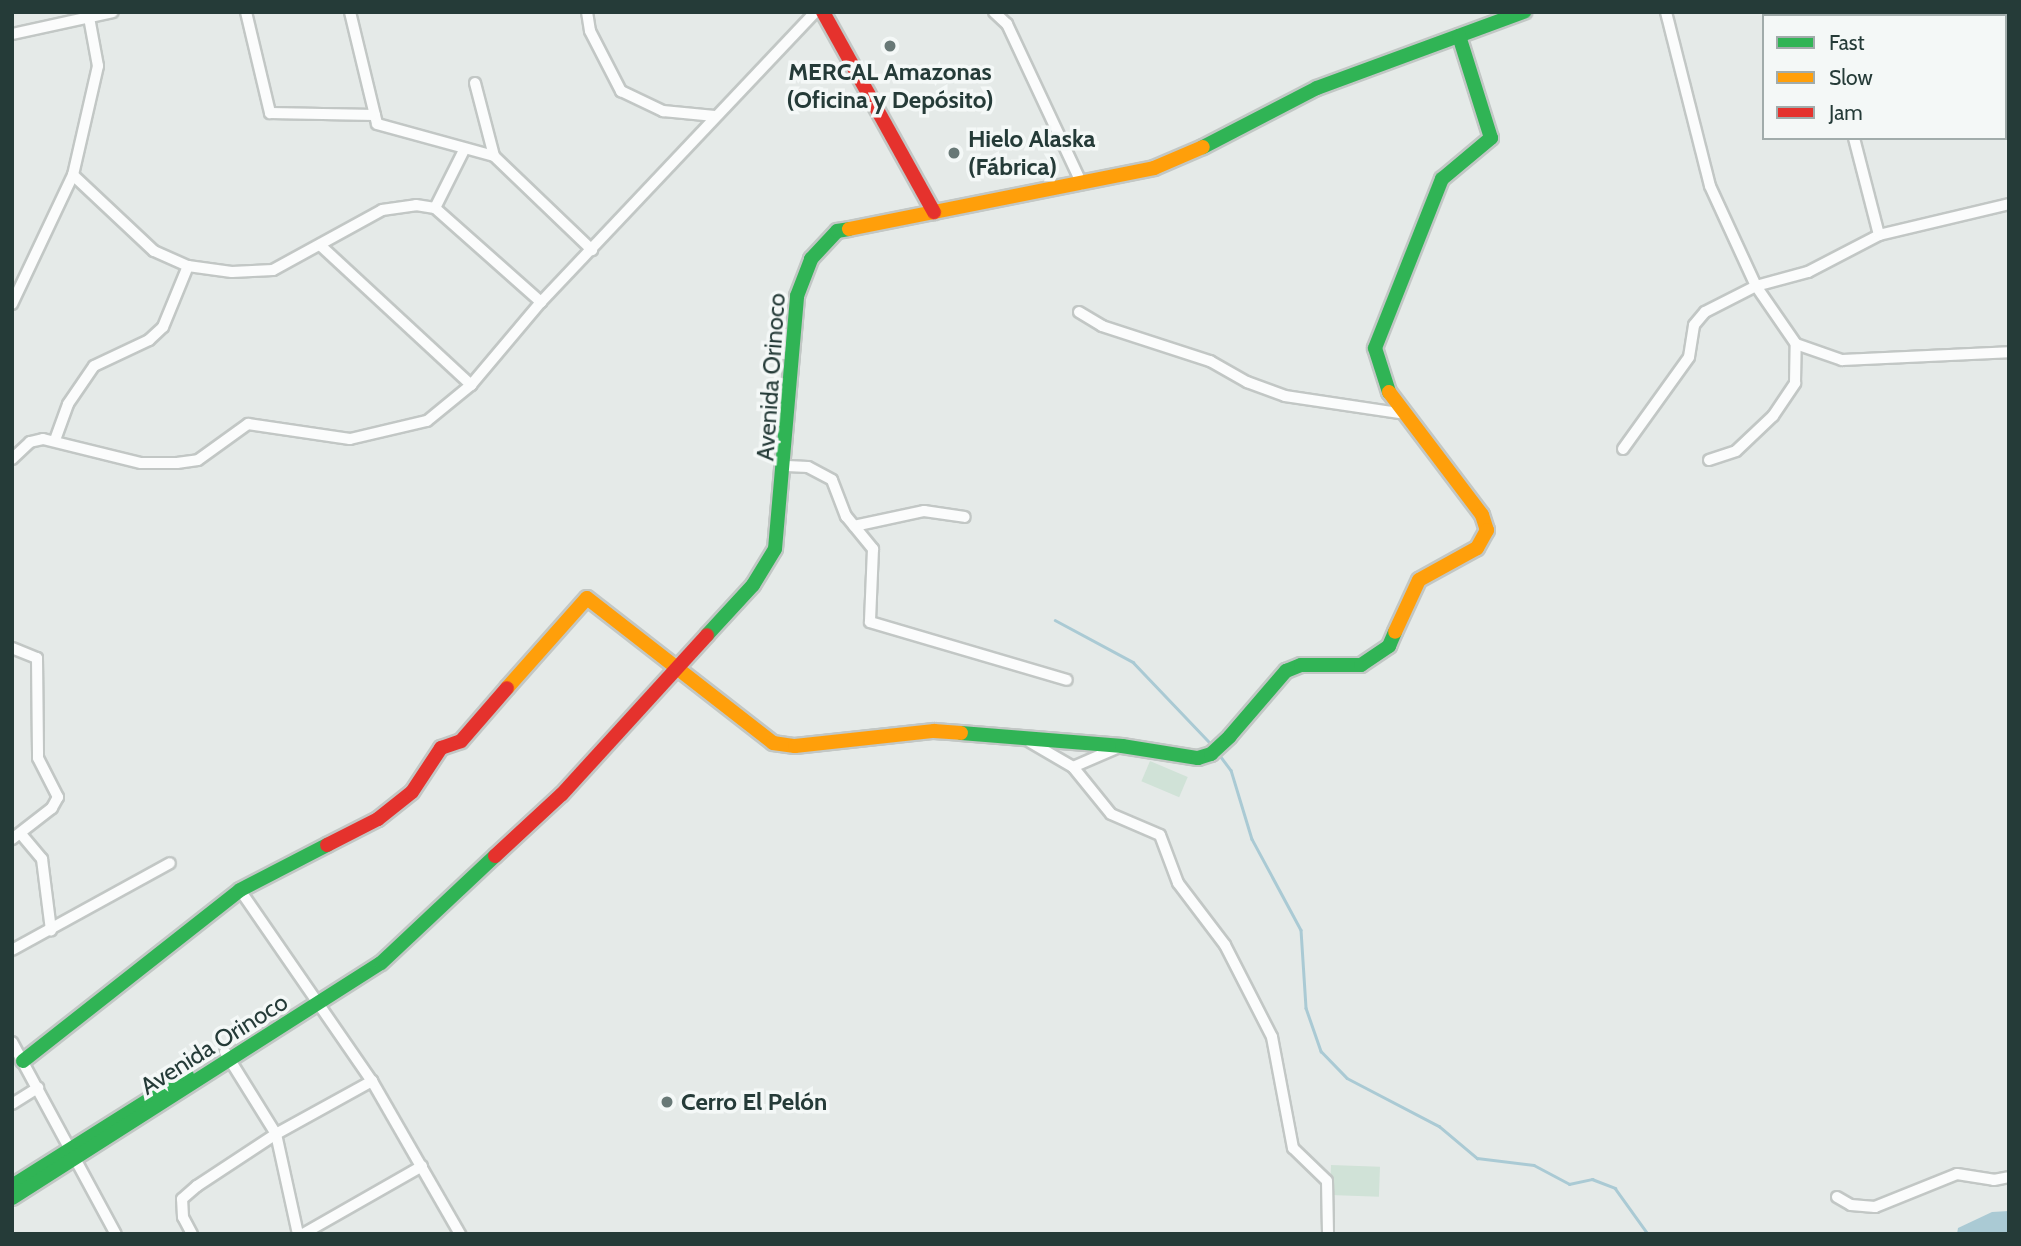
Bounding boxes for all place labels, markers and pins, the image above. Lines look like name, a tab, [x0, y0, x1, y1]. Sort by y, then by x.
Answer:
marker: MERCAL Amazonas (Oficina y Depósito)	[882, 38, 898, 54]
place label: MERCAL Amazonas (Oficina y Depósito)	[786, 58, 994, 114]
place label: Hielo Alaska (Fábrica)	[968, 125, 1095, 181]
marker: Hielo Alaska (Fábrica)	[946, 145, 962, 161]
place label: Cerro El Pelón	[681, 1088, 827, 1116]
marker: Cerro El Pelón	[659, 1094, 675, 1110]

